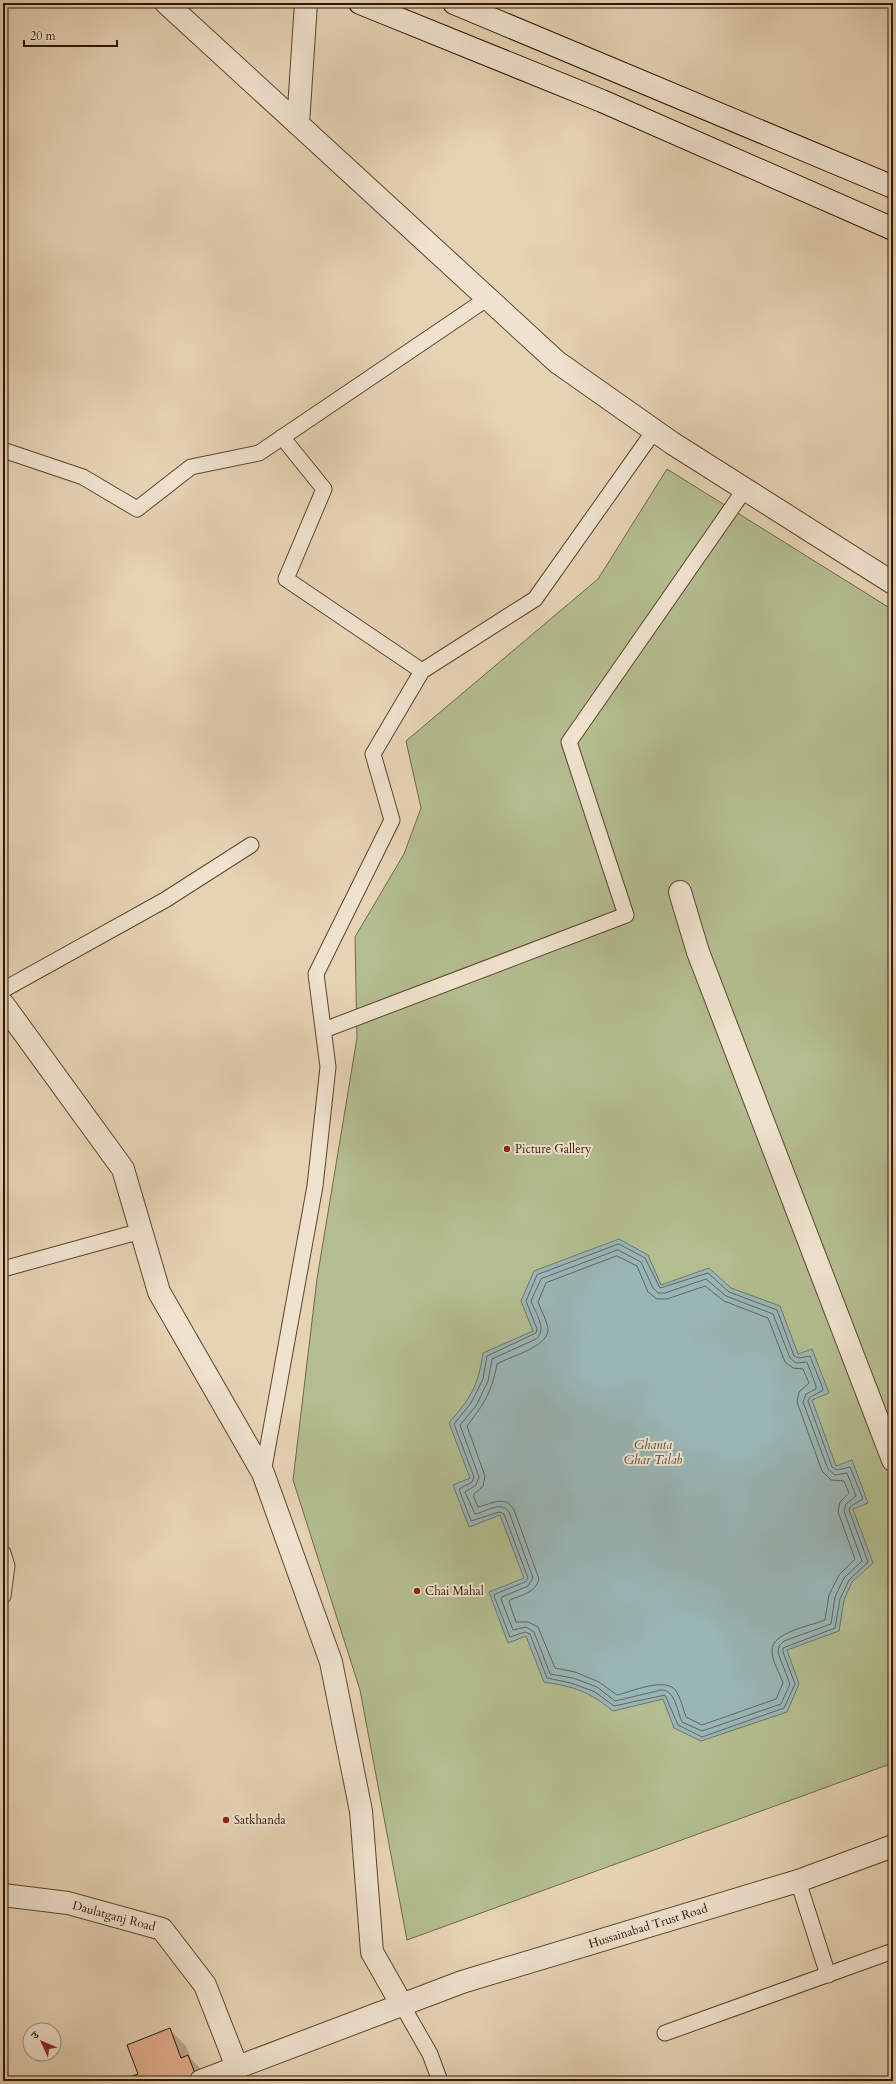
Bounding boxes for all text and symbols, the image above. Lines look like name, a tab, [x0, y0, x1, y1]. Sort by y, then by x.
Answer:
scale bar	[24, 22, 117, 48]
text: 20 m	[30, 28, 57, 44]
place label: Picture Gallery	[515, 1141, 592, 1157]
marker: Picture Gallery	[502, 1144, 512, 1154]
water label: Ghanta Ghar Talab	[624, 1436, 683, 1469]
place label: Chai Mahal	[425, 1583, 484, 1599]
marker: Chai Mahal	[412, 1586, 422, 1596]
place label: Satkhanda	[234, 1812, 286, 1828]
marker: Satkhanda	[221, 1815, 231, 1825]
street label: Daulatganj Road	[71, 1897, 158, 1935]
street label: Hussainabad Trust Road	[587, 1900, 710, 1952]
north arrow	[22, 2022, 62, 2062]
text: उ	[27, 2027, 43, 2043]

